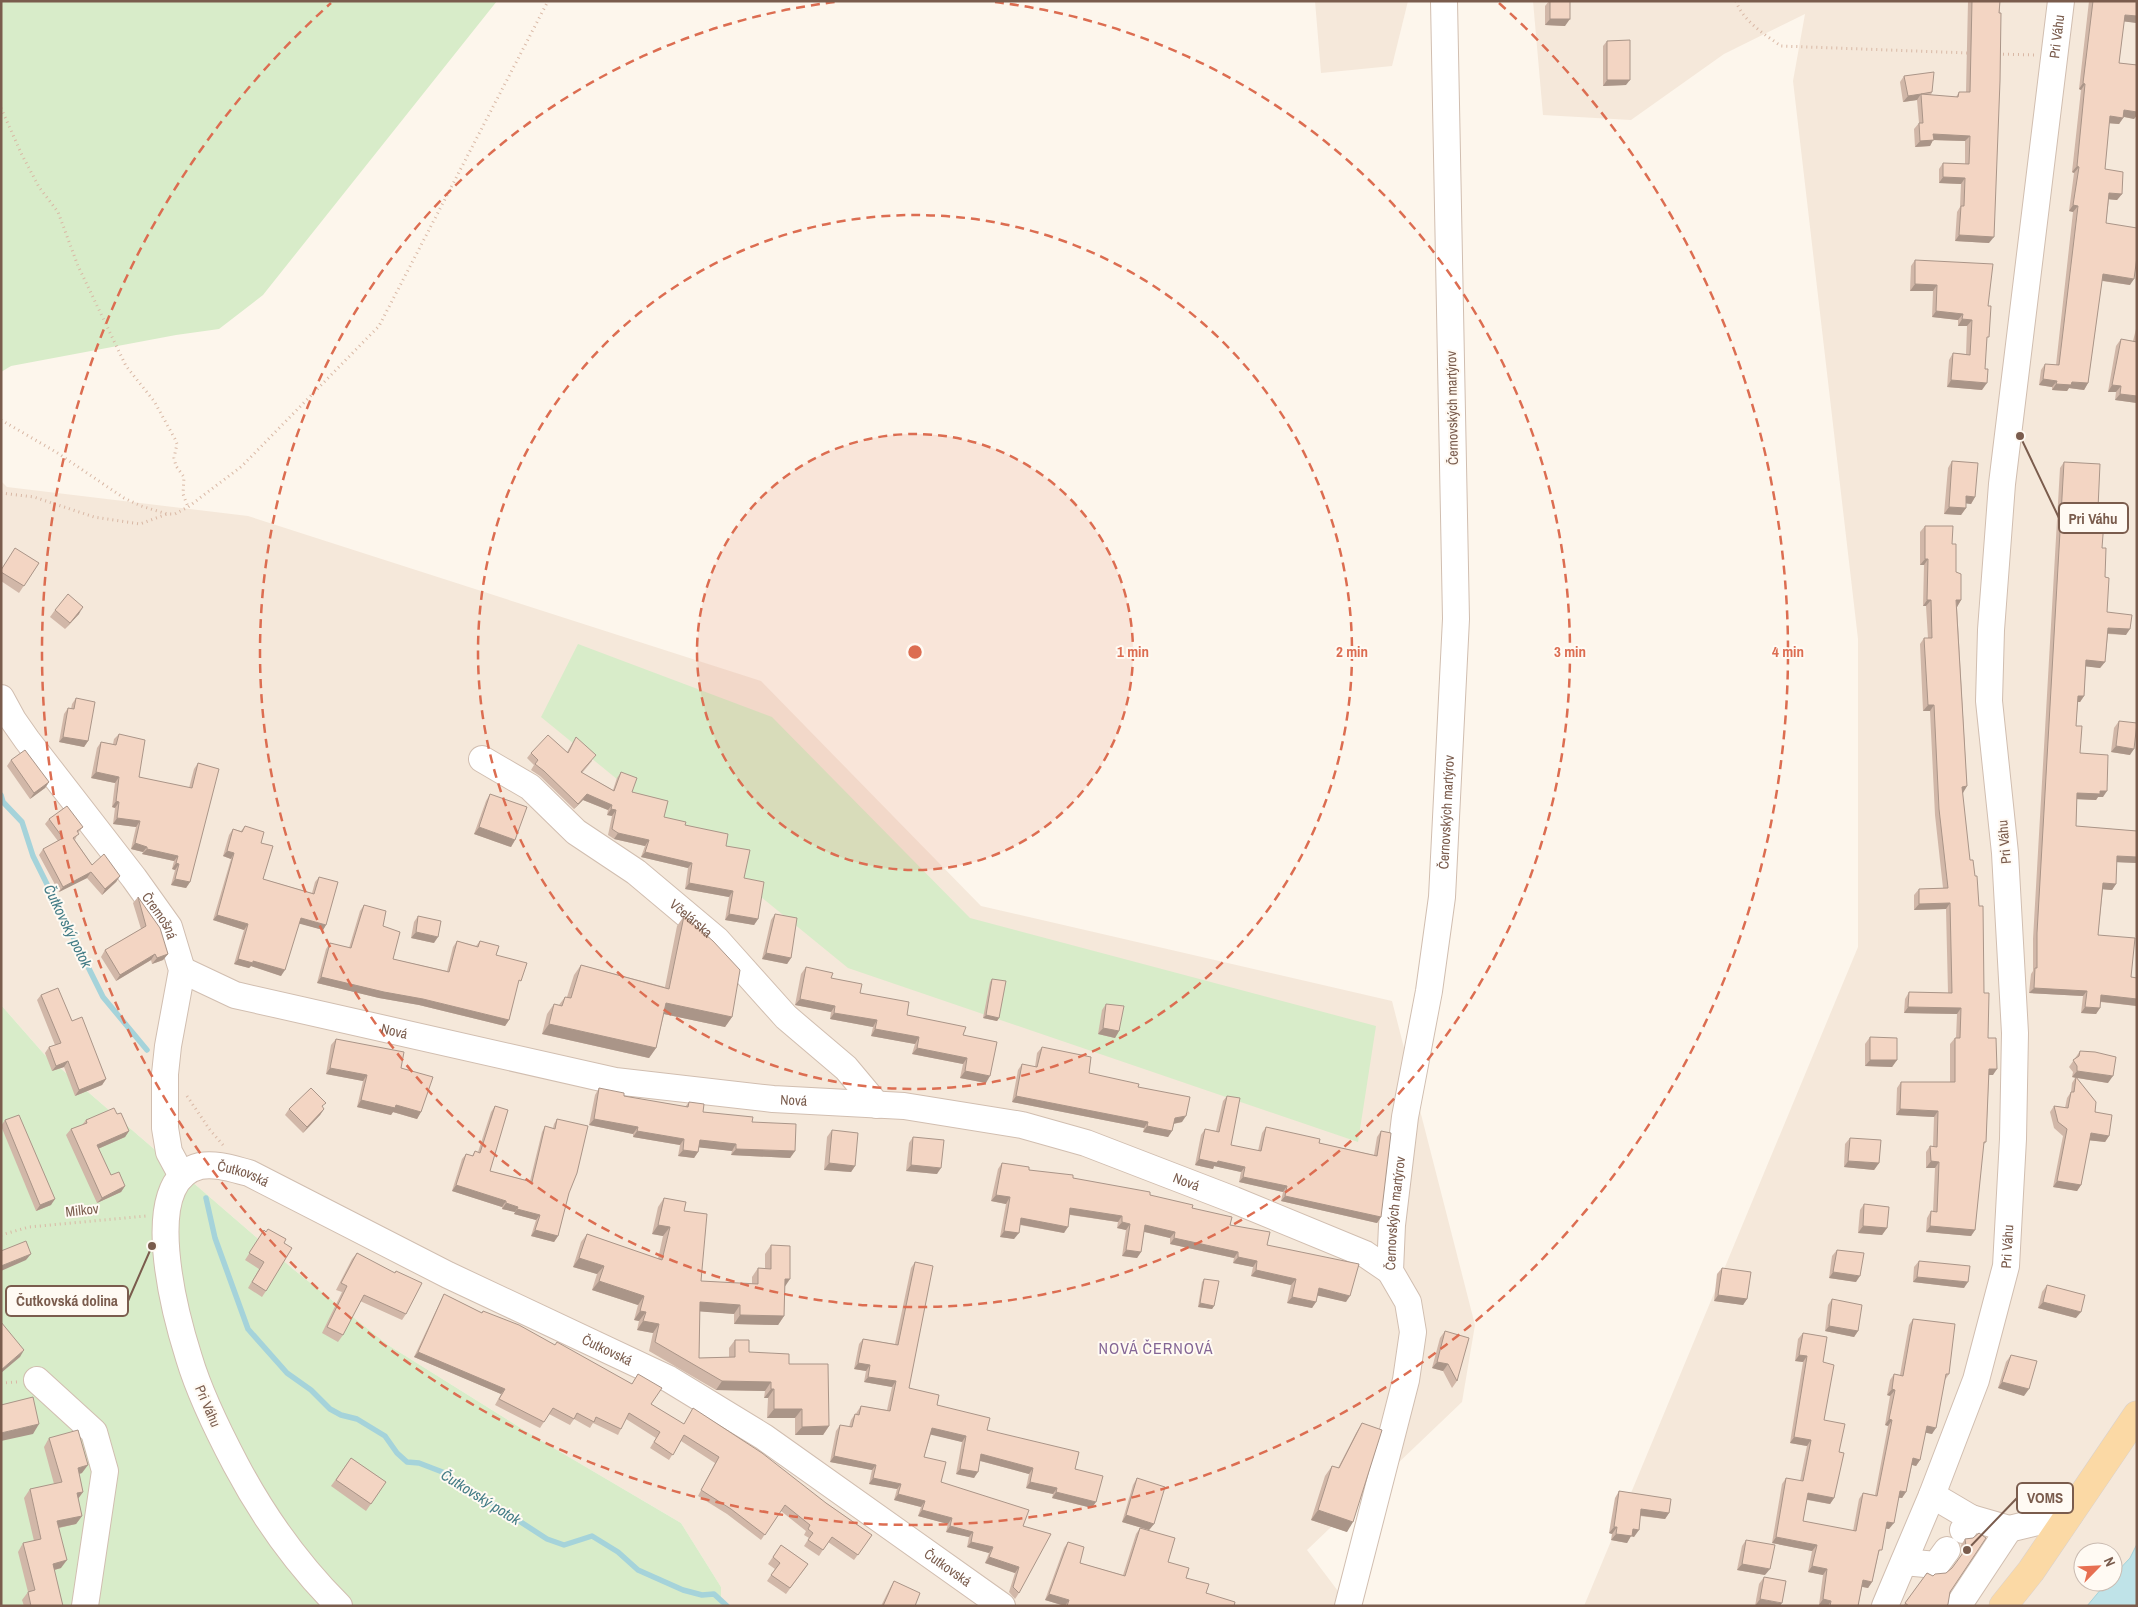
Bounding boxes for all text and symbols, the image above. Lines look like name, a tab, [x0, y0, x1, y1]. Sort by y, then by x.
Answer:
street label: Pri Váhu	[2045, 14, 2068, 60]
street label: Černovských martýrov	[1442, 351, 1462, 465]
callout: Pri Váhu	[2059, 503, 2128, 533]
text: Pri Váhu	[2068, 508, 2118, 529]
text: 1 min	[1117, 641, 1149, 662]
text: 2 min	[1336, 641, 1368, 662]
text: 3 min	[1554, 641, 1586, 662]
text: 4 min	[1772, 641, 1804, 662]
centre of rings	[906, 643, 924, 661]
street label: Černovských martýrov	[1434, 754, 1458, 870]
street label: Pri Váhu	[1993, 819, 2015, 865]
water label: Čutkovský potok	[39, 881, 98, 972]
street label: Čremošná	[138, 889, 181, 942]
street label: Včelárska	[666, 895, 717, 942]
street label: Nová	[379, 1019, 410, 1043]
street label: Nová	[780, 1090, 808, 1110]
street label: Černovských martýrov	[1381, 1155, 1409, 1271]
street label: Čutkovská	[216, 1157, 273, 1191]
street label: Nová	[1171, 1168, 1203, 1195]
street label: Milkov	[65, 1199, 100, 1221]
street label: Pri Váhu	[1997, 1224, 2017, 1269]
callout: Čutkovská dolina	[6, 1286, 128, 1316]
text: Čutkovská dolina	[16, 1290, 118, 1311]
street label: Čutkovská	[579, 1330, 636, 1370]
district label: NOVÁ ČERNOVÁ	[1098, 1337, 1214, 1359]
street label: Pri Váhu	[191, 1382, 225, 1430]
water label: Čutkovský potok	[437, 1464, 526, 1530]
callout: VOMS	[2017, 1483, 2073, 1513]
text: VOMS	[2027, 1487, 2063, 1508]
north arrow	[2073, 1542, 2123, 1592]
street label: Čutkovská	[921, 1545, 975, 1591]
text: N	[2100, 1554, 2120, 1569]

